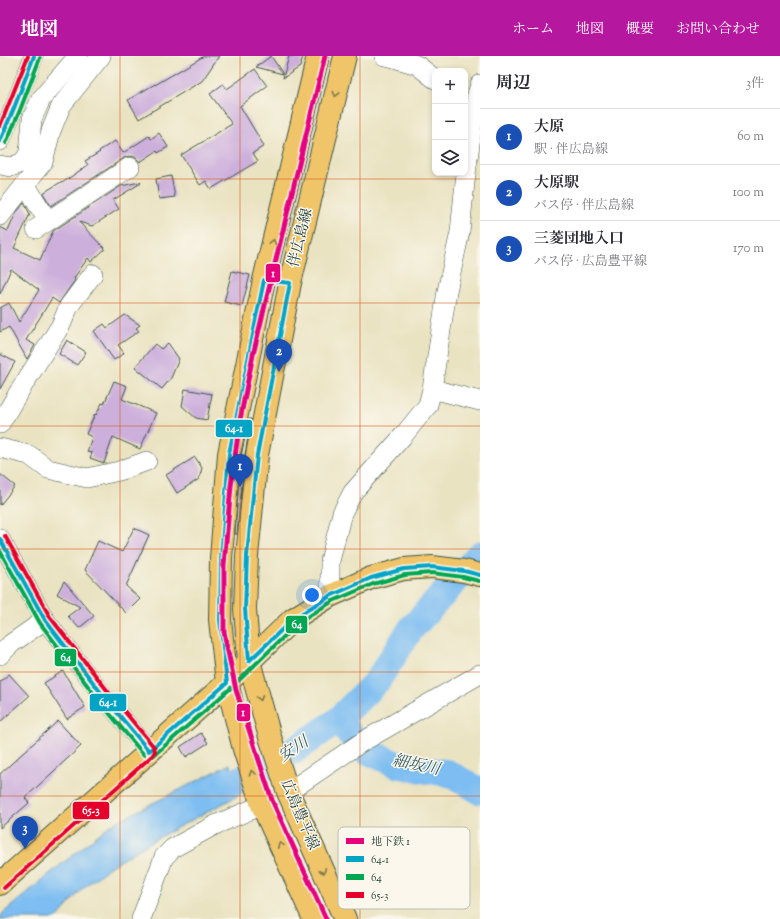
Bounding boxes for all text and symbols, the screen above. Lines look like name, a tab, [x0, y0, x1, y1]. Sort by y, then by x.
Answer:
text: 地図	[20, 17, 58, 44]
text: ホーム	[512, 20, 554, 40]
text: 地図	[576, 20, 604, 40]
text: 概要	[626, 20, 654, 40]
text: お問い合わせ	[676, 20, 760, 40]
map controls	[432, 68, 468, 176]
button: +	[432, 68, 468, 104]
text: 周辺	[496, 72, 530, 96]
text: 3件	[746, 75, 764, 93]
one-way arrow	[333, 91, 341, 97]
button: −	[432, 104, 468, 140]
text: 大原	[534, 117, 564, 138]
text: 1	[507, 128, 511, 146]
text: 60 m	[737, 128, 764, 146]
button: layers	[432, 140, 468, 176]
text: 駅 · 伴広島線	[534, 141, 608, 159]
text: 大原駅	[534, 173, 579, 194]
text: 2	[506, 184, 512, 202]
text: 100 m	[732, 184, 764, 202]
text: バス停 · 伴広島線	[534, 197, 634, 215]
street label: 伴広島線	[284, 206, 318, 270]
text: 三菱団地入口	[534, 229, 624, 250]
one-way arrow	[269, 239, 277, 245]
text: 3	[506, 240, 512, 258]
text: 170 m	[733, 240, 764, 258]
text: バス停 · 広島豊平線	[534, 253, 647, 271]
line badge: 1	[265, 263, 281, 283]
text: 1	[270, 266, 275, 282]
pin: 2	[266, 339, 292, 372]
line badge: 64-1	[215, 419, 253, 438]
text: 64-1	[225, 421, 243, 437]
pin: 1	[227, 454, 253, 487]
your location	[302, 585, 322, 605]
line badge: 64	[285, 615, 308, 634]
text: 64	[292, 617, 303, 633]
line badge: 64	[54, 648, 77, 667]
text: 64	[61, 650, 72, 666]
line badge: 64-1	[89, 693, 127, 712]
text: 64-1	[99, 695, 117, 711]
one-way arrow	[255, 695, 264, 702]
line badge: 1	[236, 703, 251, 722]
text: 1	[240, 705, 245, 721]
water label: 安川	[274, 731, 315, 768]
water label: 細坂川	[390, 750, 444, 783]
one-way arrow	[248, 770, 257, 777]
street label: 広島豊平線	[275, 776, 323, 854]
line badge: 65-3	[72, 801, 110, 820]
text: 65-3	[82, 803, 100, 819]
pin: 3	[12, 816, 38, 849]
legend	[338, 827, 470, 909]
text: 地下鉄 1	[371, 834, 410, 850]
one-way arrow	[277, 842, 285, 850]
text: 64-1	[371, 852, 389, 868]
one-way arrow	[318, 866, 326, 874]
text: 64	[371, 870, 382, 886]
text: 65-3	[371, 888, 388, 904]

